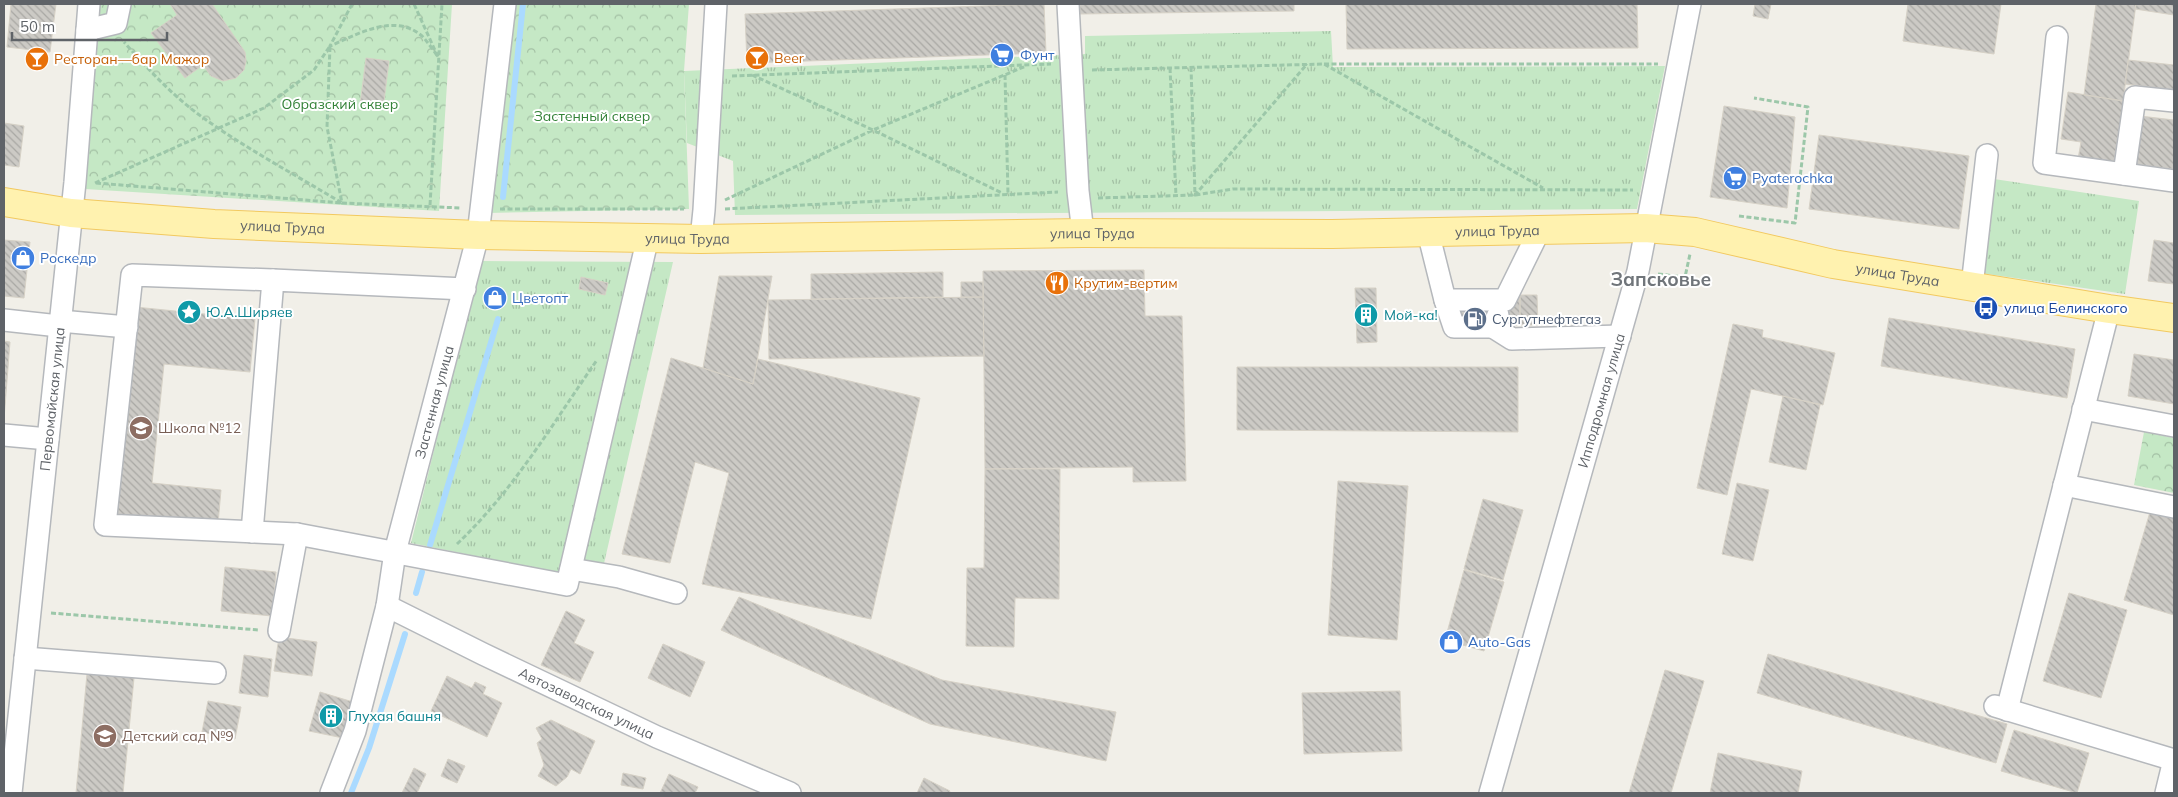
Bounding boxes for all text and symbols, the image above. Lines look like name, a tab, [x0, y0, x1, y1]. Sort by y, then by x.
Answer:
scale bar	[12, 10, 168, 42]
text: 50 m	[20, 17, 55, 36]
supermarket icon: Фунт	[989, 42, 1015, 68]
bar icon: Beer	[744, 45, 770, 71]
bar icon: Ресторан—бар Мажор	[24, 46, 50, 72]
place label: Фунт	[1020, 46, 1055, 64]
place label: Beer	[774, 49, 805, 67]
place label: Ресторан—бар Мажор	[54, 50, 209, 68]
park label: Образский сквер	[282, 95, 398, 113]
park label: Застенный сквер	[534, 107, 650, 125]
supermarket icon: Pyaterochka	[1722, 165, 1748, 191]
place label: Pyaterochka	[1752, 169, 1833, 187]
street label: улица Труда	[240, 216, 325, 238]
street label: улица Труда	[1455, 221, 1540, 241]
street label: улица Труда	[1050, 224, 1135, 243]
street label: улица Труда	[645, 229, 730, 248]
shop icon: Роскедр	[10, 245, 36, 271]
place label: Роскедр	[40, 249, 96, 267]
street label: улица Труда	[1854, 259, 1941, 290]
district label: Запсковье	[1611, 267, 1711, 291]
restaurant icon: Крутим-вертим	[1044, 270, 1070, 296]
place label: Крутим-вертим	[1074, 274, 1178, 292]
shop icon: Цветопт	[482, 285, 508, 311]
place label: Цветопт	[512, 289, 569, 307]
bus stop icon: улица Белинского	[1973, 295, 1999, 321]
place icon: Ю.А.Ширяев	[176, 299, 202, 325]
place label: улица Белинского	[2004, 299, 2128, 317]
building icon: Мой-ка!	[1353, 302, 1379, 328]
place label: Ю.А.Ширяев	[206, 303, 293, 321]
place label: Мой-ка!	[1384, 306, 1438, 324]
fuel station icon: Сургутнефтегаз	[1462, 306, 1488, 332]
place label: Сургутнефтегаз	[1492, 310, 1601, 328]
street label: Первомайская улица	[36, 326, 69, 472]
street label: Ипподромная улица	[1574, 331, 1629, 470]
street label: Застенная улица	[411, 344, 458, 461]
school or university icon: Школа №12	[128, 415, 154, 441]
place label: Школа №12	[158, 419, 241, 437]
shop icon: Auto-Gas	[1438, 629, 1464, 655]
place label: Auto-Gas	[1468, 633, 1531, 651]
street label: Автозаводская улица	[516, 663, 657, 743]
building icon: Глухая башня	[318, 703, 344, 729]
place label: Глухая башня	[348, 707, 441, 725]
school or university icon: Детский сад №9	[92, 723, 118, 749]
place label: Детский сад №9	[122, 727, 234, 745]

